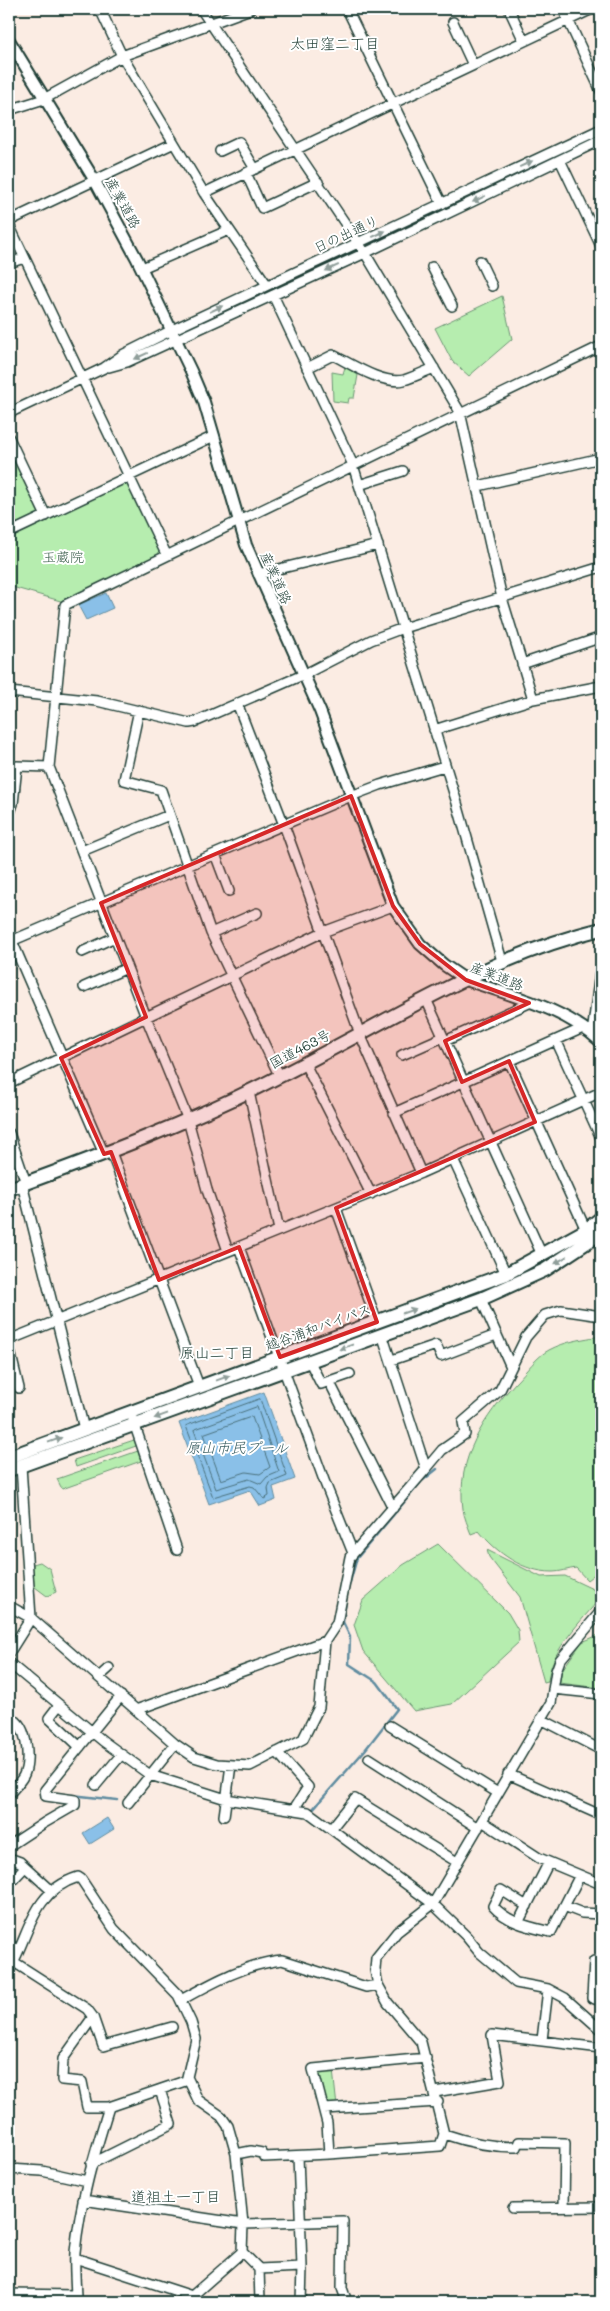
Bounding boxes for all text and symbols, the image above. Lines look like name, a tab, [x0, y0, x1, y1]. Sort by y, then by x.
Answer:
district label: 太田窪二丁目	[290, 33, 380, 53]
one-way arrow	[519, 160, 533, 168]
street label: 産業道路	[102, 174, 145, 232]
one-way arrow	[471, 194, 486, 203]
street label: 日の出通り	[310, 210, 382, 257]
one-way arrow	[372, 229, 386, 237]
one-way arrow	[325, 265, 339, 273]
one-way arrow	[209, 305, 223, 313]
one-way arrow	[134, 352, 148, 360]
park label: 玉蔵院	[42, 547, 84, 566]
street label: 産業道路	[256, 548, 297, 607]
street label: 産業道路	[468, 957, 527, 994]
street label: 国道463号	[266, 1024, 334, 1073]
one-way arrow	[554, 1255, 567, 1264]
street label: 越谷浦和バイパス	[262, 1298, 374, 1355]
one-way arrow	[402, 1307, 417, 1315]
district label: 原山二丁目	[179, 1342, 255, 1362]
one-way arrow	[338, 1343, 353, 1351]
one-way arrow	[216, 1374, 231, 1381]
one-way arrow	[153, 1413, 168, 1420]
one-way arrow	[47, 1436, 62, 1443]
water label: 原山市民プール	[185, 1437, 290, 1457]
district label: 道祖土一丁目	[131, 2186, 221, 2206]

